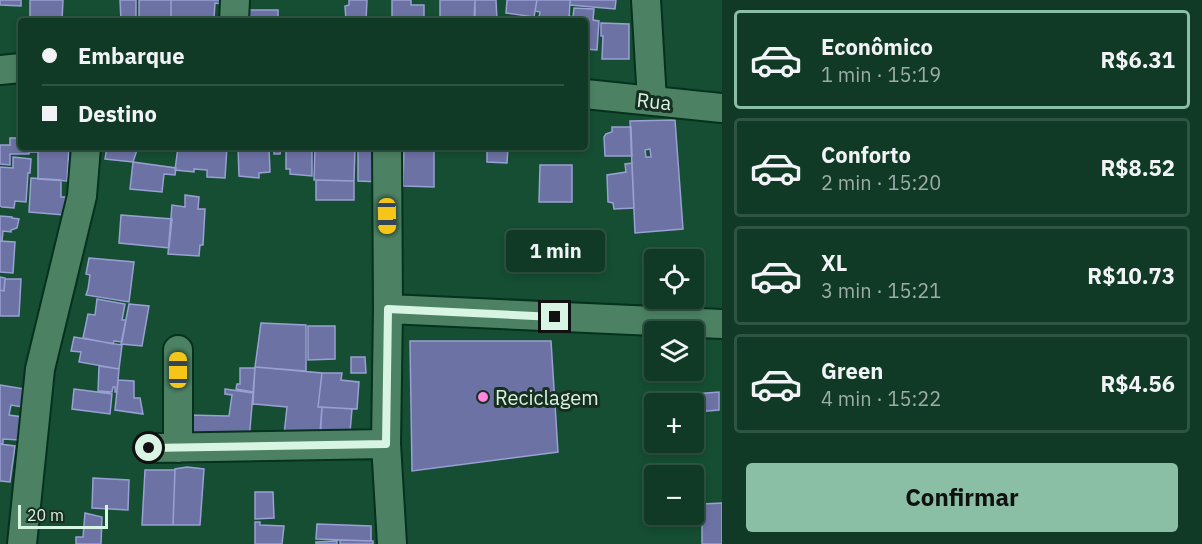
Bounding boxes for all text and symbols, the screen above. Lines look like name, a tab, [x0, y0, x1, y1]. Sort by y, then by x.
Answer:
text: Econômico	[821, 32, 933, 61]
icon: car	[749, 33, 803, 87]
text: Embarque	[78, 41, 185, 70]
text: R$6.31	[1101, 45, 1175, 74]
text: 1 min · 15:19	[821, 61, 941, 88]
street label: Rua	[635, 86, 673, 116]
text: Destino	[78, 99, 157, 128]
text: Conforto	[821, 140, 911, 169]
icon: car	[749, 141, 803, 195]
text: R$8.52	[1101, 153, 1175, 182]
text: 2 min · 15:20	[821, 169, 941, 196]
car	[378, 198, 396, 234]
callout: 1 min	[506, 230, 604, 272]
text: 1 min	[529, 237, 582, 264]
text: XL	[821, 248, 847, 277]
map controls	[644, 249, 704, 525]
button: locate	[644, 249, 704, 309]
icon: car	[749, 249, 803, 303]
text: R$10.73	[1087, 261, 1175, 290]
text: 3 min · 15:21	[821, 277, 941, 304]
route end	[541, 303, 568, 330]
button: layers	[644, 321, 704, 381]
car	[169, 352, 187, 388]
text: Green	[821, 356, 883, 385]
icon: car	[749, 357, 803, 411]
text: R$4.56	[1101, 369, 1175, 398]
place label: Reciclagem	[495, 384, 599, 411]
text: 4 min · 15:22	[821, 385, 941, 412]
marker: Reciclagem	[476, 390, 490, 404]
button: +	[644, 393, 704, 453]
route start	[135, 434, 162, 461]
button: Confirmar	[746, 463, 1178, 532]
button: −	[644, 465, 704, 525]
scale bar	[18, 502, 108, 530]
text: 20 m	[27, 505, 64, 525]

